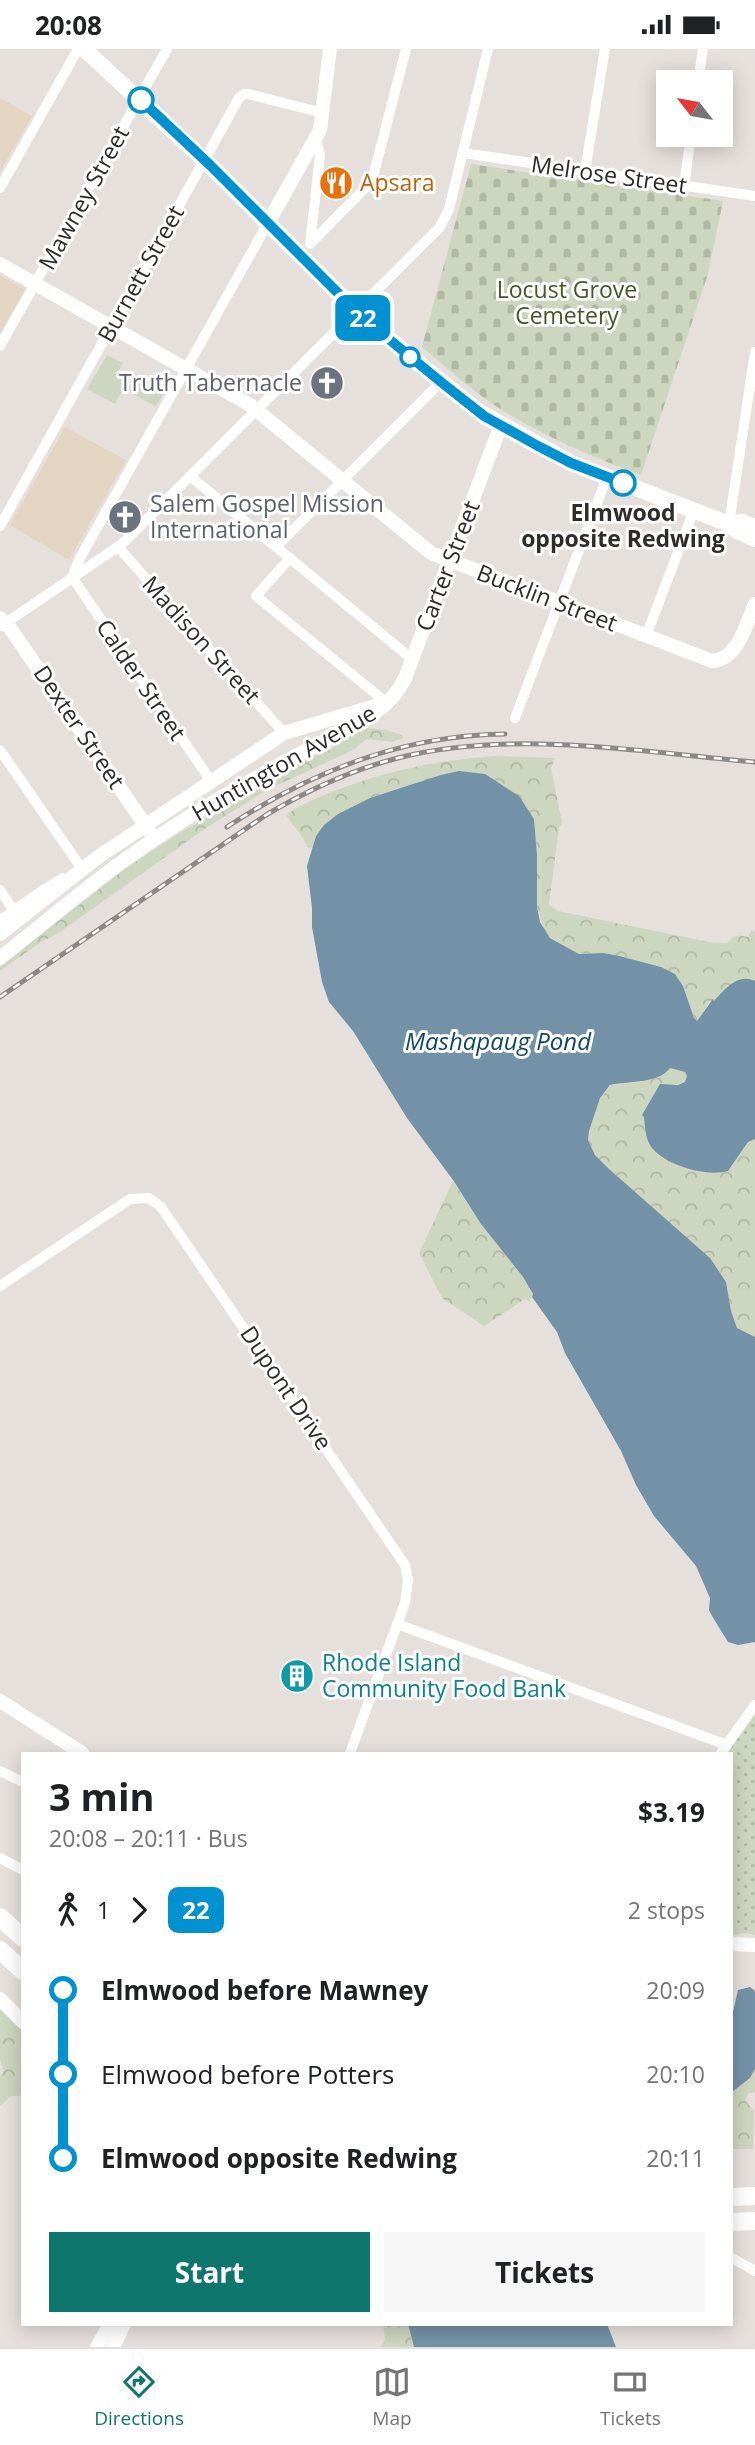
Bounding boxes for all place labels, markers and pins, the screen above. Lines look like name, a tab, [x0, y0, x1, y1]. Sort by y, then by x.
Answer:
unlabelled marker	[128, 87, 154, 113]
restaurant icon: Apsara	[317, 164, 355, 202]
place label: Apsara	[360, 166, 435, 198]
unlabelled marker	[400, 347, 420, 367]
church icon: Truth Tabernacle	[308, 364, 346, 402]
place label: Truth Tabernacle	[119, 366, 302, 398]
marker: Elmwood opposite Redwing	[610, 470, 636, 496]
place label: Salem Gospel Mission International	[150, 487, 384, 545]
place label: Elmwood opposite Redwing	[521, 496, 725, 554]
church icon: Salem Gospel Mission International	[106, 498, 144, 536]
place label: Rhode Island Community Food Bank	[322, 1646, 566, 1704]
building icon: Rhode Island Community Food Bank	[278, 1657, 316, 1695]

